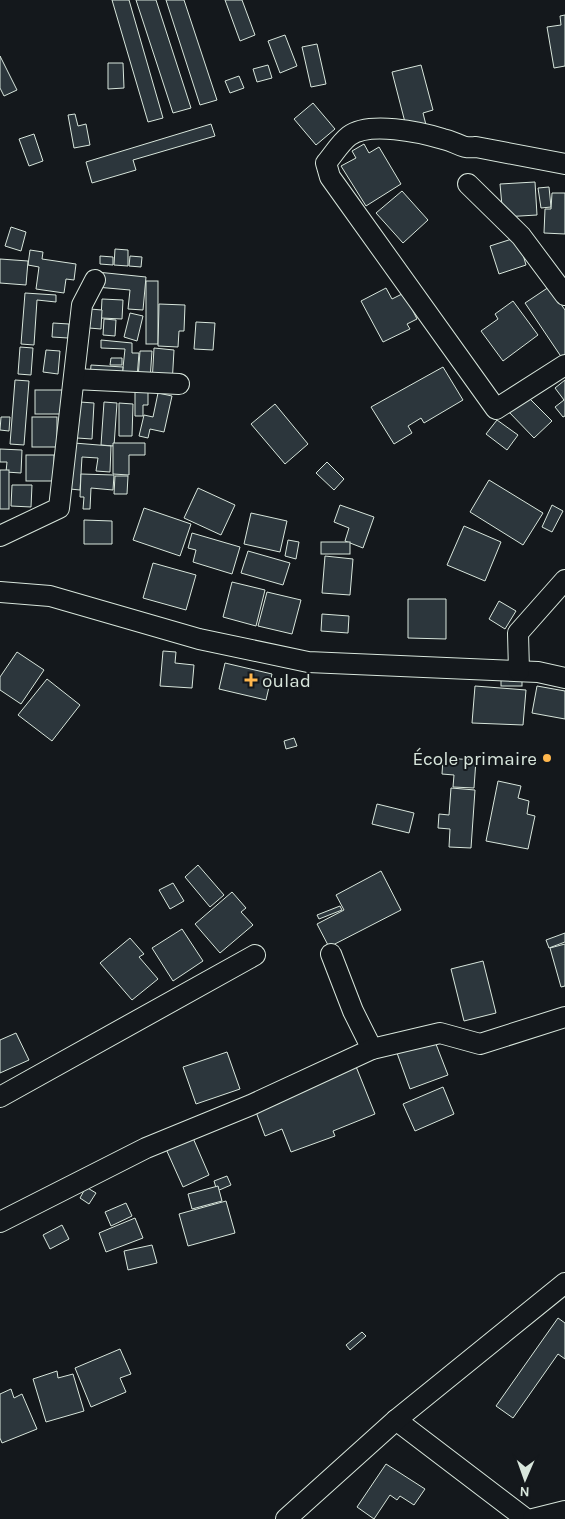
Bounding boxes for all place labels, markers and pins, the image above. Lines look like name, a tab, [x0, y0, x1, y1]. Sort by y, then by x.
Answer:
place label: oulad	[262, 670, 311, 692]
marker: oulad	[244, 673, 258, 687]
place label: École primaire	[412, 747, 537, 770]
marker: École primaire	[541, 752, 553, 764]

